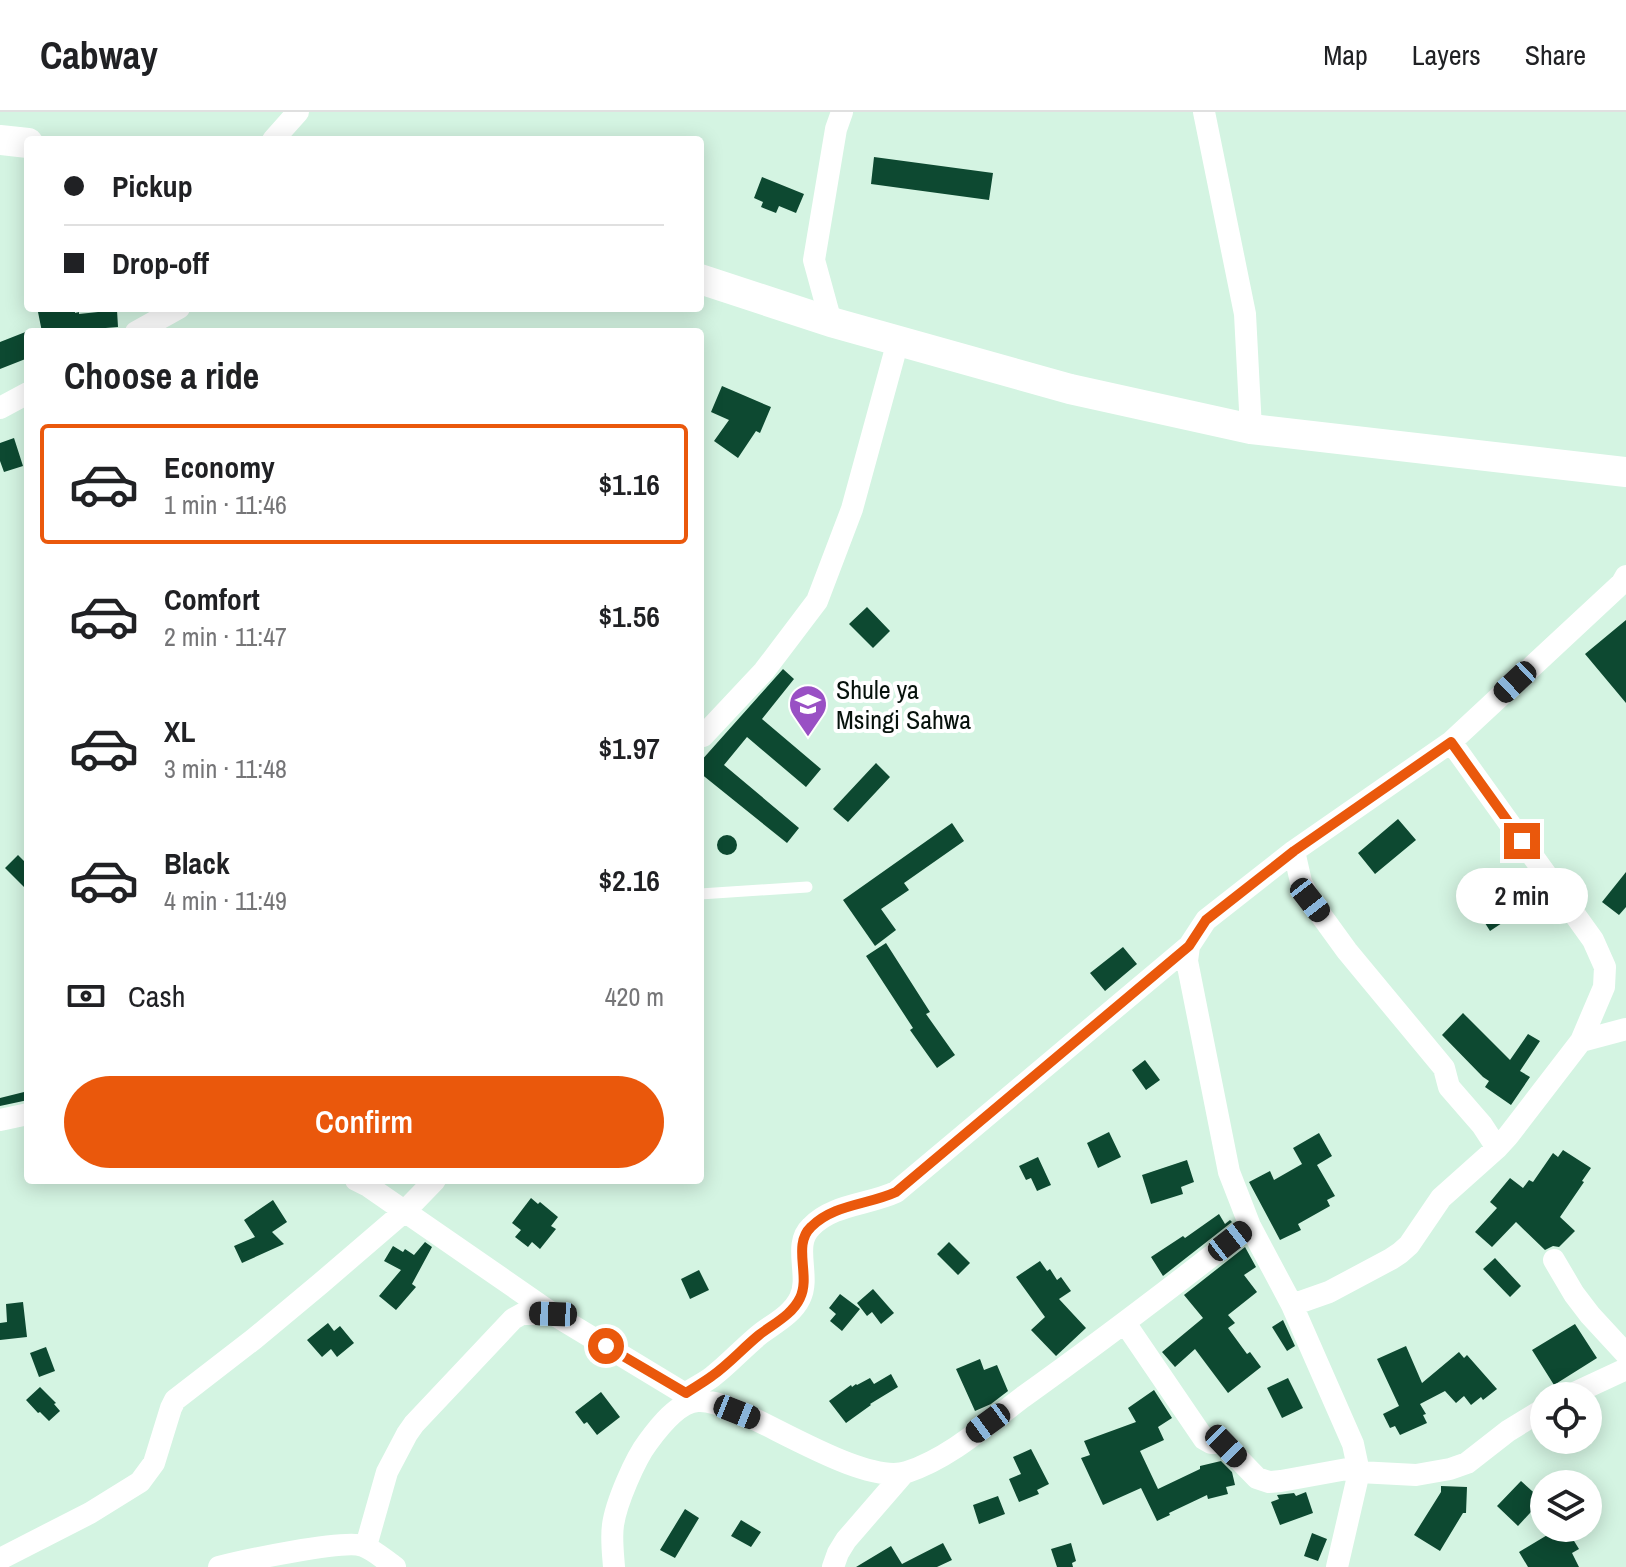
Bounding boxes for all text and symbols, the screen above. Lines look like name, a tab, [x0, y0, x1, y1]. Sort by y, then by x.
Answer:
text: Cabway	[40, 30, 158, 81]
text: Map	[1323, 36, 1368, 74]
text: Layers	[1412, 36, 1481, 74]
text: Share	[1525, 36, 1586, 74]
text: Pickup	[112, 166, 193, 206]
text: Drop-off	[112, 243, 209, 283]
text: Choose a ride	[64, 352, 259, 400]
text: Economy	[164, 447, 275, 487]
icon: car	[68, 448, 140, 520]
text: $1.16	[598, 464, 660, 504]
text: 1 min · 11:46	[164, 487, 287, 522]
text: Comfort	[164, 579, 260, 619]
icon: car	[68, 580, 140, 652]
text: $1.56	[598, 596, 660, 636]
text: 2 min · 11:47	[164, 619, 287, 654]
car	[1489, 657, 1541, 707]
place label: Shule ya Msingi Sahwa	[836, 672, 971, 737]
school or university icon: Shule ya Msingi Sahwa	[787, 683, 829, 738]
text: XL	[164, 711, 195, 751]
icon: car	[68, 712, 140, 784]
text: $1.97	[598, 728, 660, 768]
text: 3 min · 11:48	[164, 751, 287, 786]
route end	[1504, 823, 1540, 859]
text: Black	[164, 843, 230, 883]
icon: car	[68, 844, 140, 916]
text: $2.16	[598, 860, 660, 900]
callout: 2 min	[1456, 869, 1588, 925]
car	[1286, 874, 1334, 926]
text: 2 min	[1495, 878, 1549, 913]
text: 4 min · 11:49	[164, 883, 287, 918]
icon: cash	[64, 974, 108, 1018]
text: Cash	[128, 976, 185, 1016]
text: 420 m	[605, 979, 664, 1014]
button: Confirm	[64, 1076, 664, 1168]
car	[1204, 1217, 1256, 1265]
car	[529, 1301, 577, 1327]
route start	[588, 1328, 624, 1364]
map controls	[1530, 1382, 1602, 1542]
button: locate	[1530, 1382, 1602, 1454]
car	[710, 1392, 764, 1432]
car	[962, 1399, 1014, 1447]
car	[1201, 1420, 1251, 1472]
button: layers	[1530, 1470, 1602, 1542]

